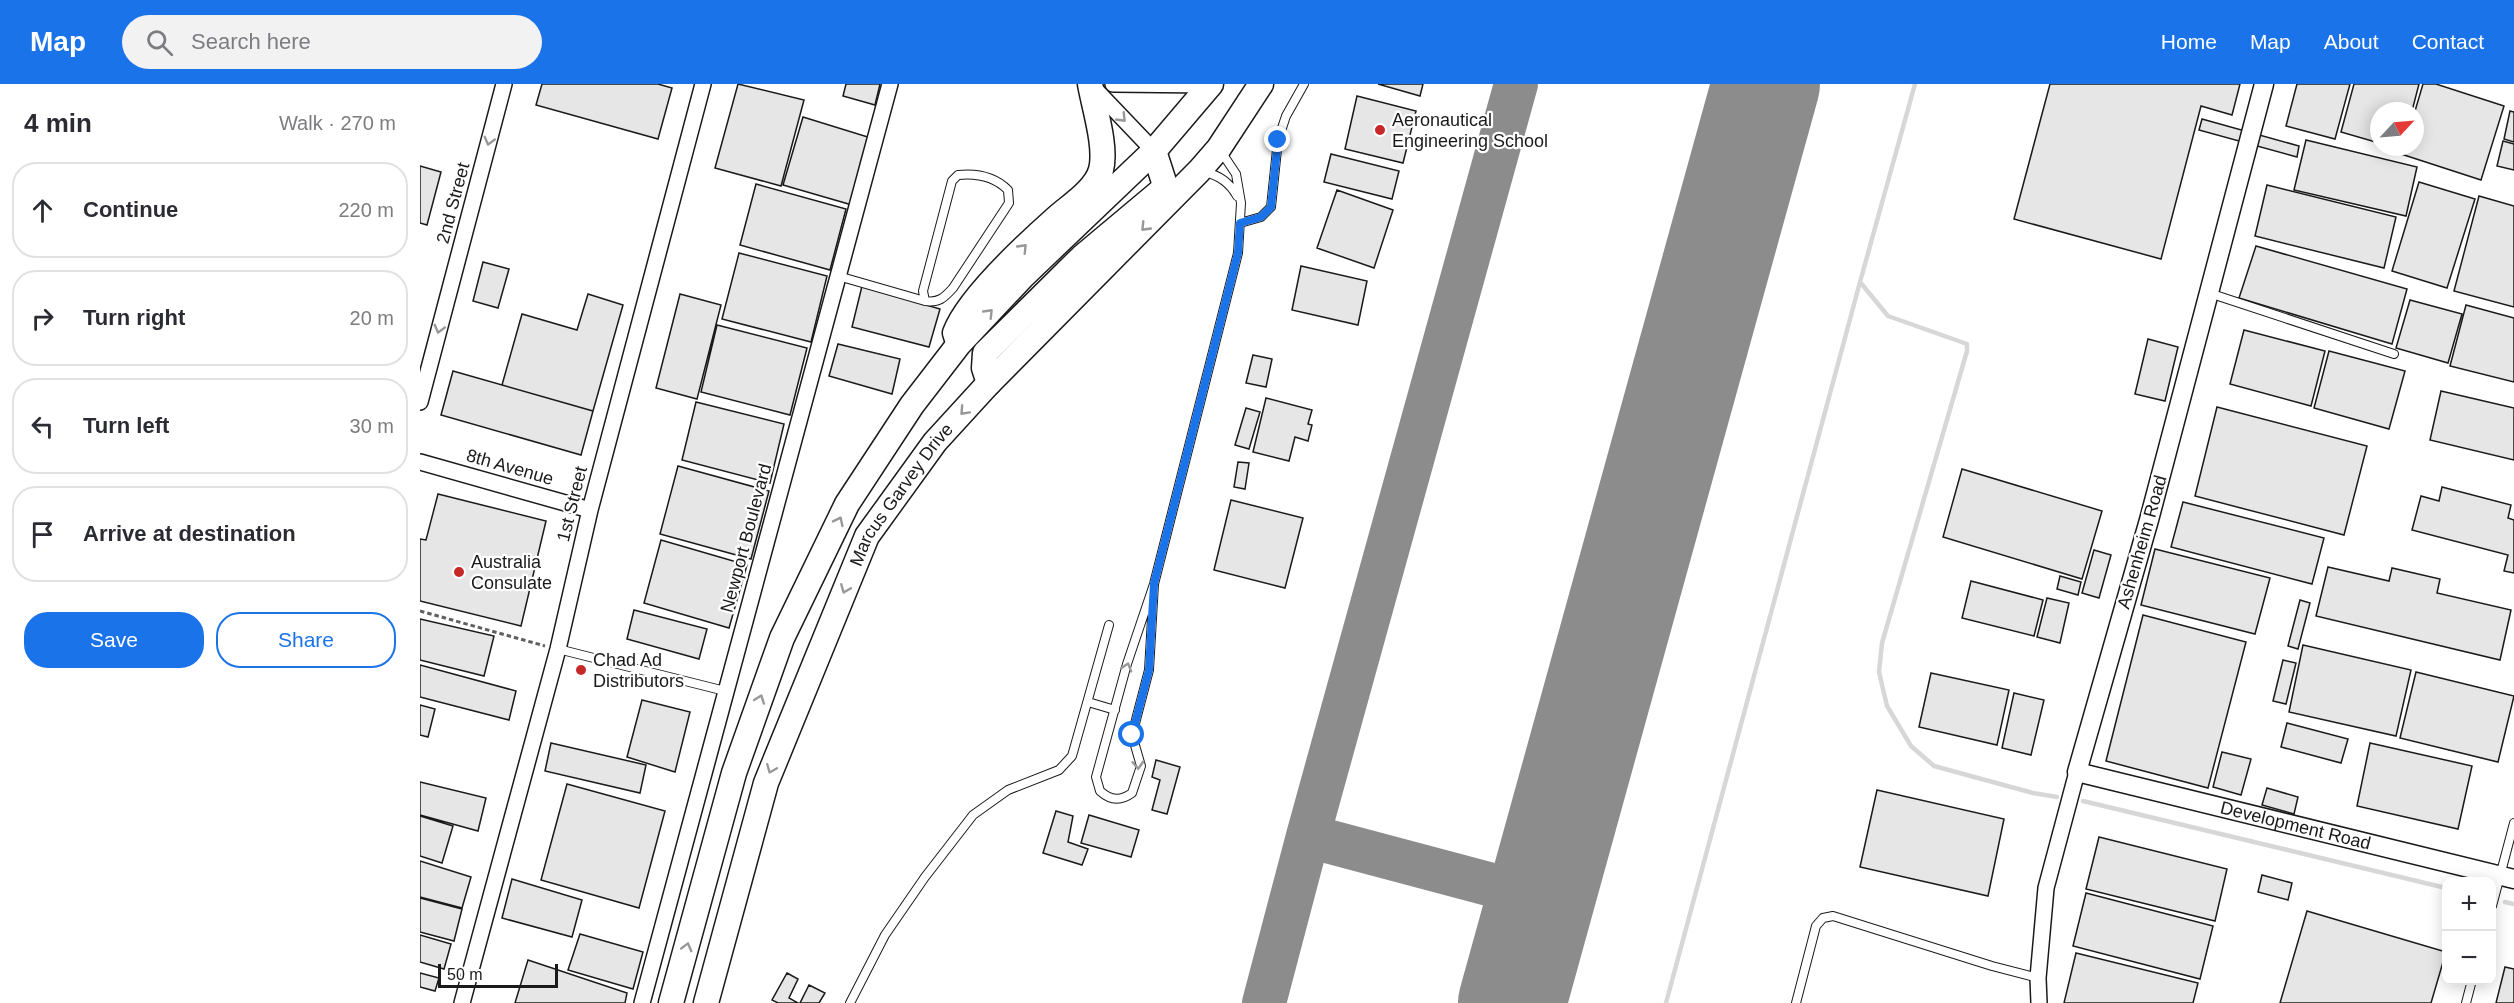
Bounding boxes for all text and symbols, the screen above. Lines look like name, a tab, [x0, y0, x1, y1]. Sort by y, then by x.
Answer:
search box	[122, 15, 542, 69]
text: Map	[30, 26, 86, 57]
icon: search	[143, 26, 176, 59]
text: Search here	[191, 29, 311, 54]
text: Home	[2161, 30, 2217, 53]
text: Map	[2250, 30, 2291, 53]
text: About	[2324, 30, 2379, 53]
text: Contact	[2412, 30, 2484, 53]
north arrow	[2370, 102, 2424, 156]
text: 4 min	[24, 108, 92, 138]
one-way arrow	[1115, 110, 1126, 121]
place label: Aeronautical Engineering School	[1392, 110, 1548, 151]
text: Walk · 270 m	[279, 112, 396, 134]
marker: Aeronautical Engineering School	[1373, 123, 1387, 137]
route end	[1264, 126, 1290, 152]
one-way arrow	[484, 135, 497, 145]
street label: 2nd Street	[433, 160, 473, 246]
icon: ahead	[26, 194, 59, 227]
text: Continue	[83, 197, 178, 222]
text: 220 m	[338, 199, 394, 221]
one-way arrow	[1142, 220, 1153, 231]
one-way arrow	[1016, 245, 1027, 256]
icon: right	[26, 302, 59, 335]
text: Turn right	[83, 305, 185, 330]
text: 20 m	[350, 307, 394, 329]
one-way arrow	[982, 309, 993, 319]
one-way arrow	[434, 324, 447, 334]
one-way arrow	[960, 404, 971, 414]
icon: left	[26, 410, 59, 443]
text: Turn left	[83, 413, 169, 438]
text: 30 m	[350, 415, 394, 437]
street label: Marcus Garvey Drive	[846, 419, 957, 569]
street label: 8th Avenue	[464, 445, 556, 489]
street label: Newport Boulevard	[717, 461, 775, 615]
street label: 1st Street	[553, 464, 591, 544]
street label: Ashenheim Road	[2113, 473, 2171, 611]
one-way arrow	[831, 517, 843, 528]
icon: arrive	[26, 518, 59, 551]
text: Arrive at destination	[83, 521, 296, 546]
place label: Australia Consulate	[471, 552, 552, 593]
marker: Australia Consulate	[452, 565, 466, 579]
one-way arrow	[840, 583, 852, 594]
button: Save	[24, 612, 204, 668]
button: Share	[216, 612, 396, 668]
place label: Chad Ad Distributors	[593, 650, 684, 691]
one-way arrow	[1120, 662, 1132, 673]
marker: Chad Ad Distributors	[574, 663, 588, 677]
one-way arrow	[752, 694, 765, 705]
route start	[1118, 721, 1144, 747]
one-way arrow	[1131, 761, 1144, 770]
one-way arrow	[766, 763, 778, 774]
street label: Development Road	[2218, 797, 2373, 854]
map controls	[2442, 877, 2496, 985]
button: +	[2442, 877, 2496, 931]
button: −	[2442, 931, 2496, 985]
one-way arrow	[679, 942, 692, 952]
scale bar	[438, 961, 558, 988]
text: 50 m	[447, 966, 483, 983]

